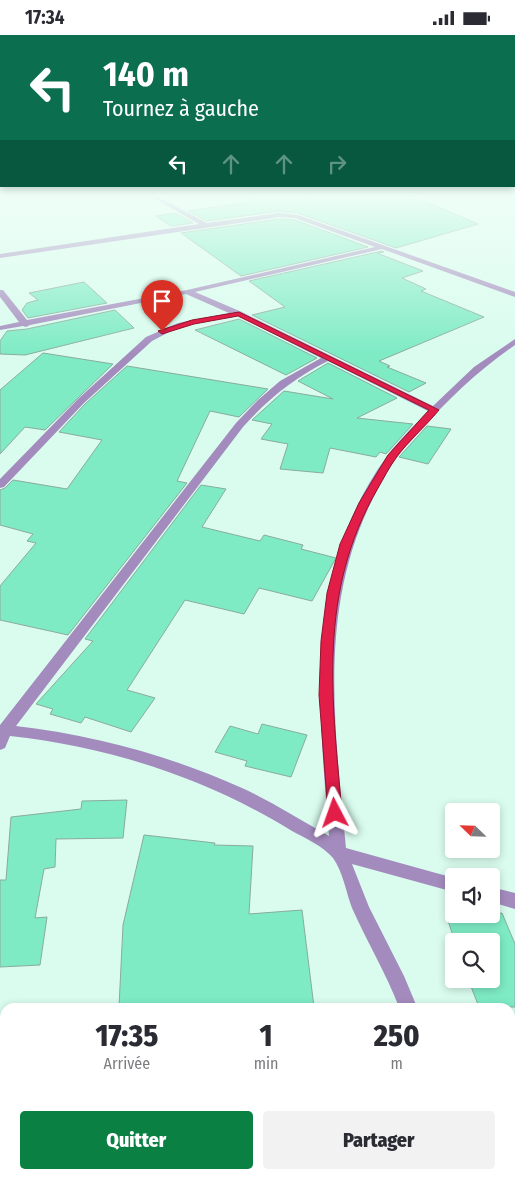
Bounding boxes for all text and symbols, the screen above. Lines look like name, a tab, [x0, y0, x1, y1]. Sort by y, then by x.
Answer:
text: 17:34	[25, 6, 65, 29]
text: 140 m	[103, 53, 189, 95]
icon: left	[20, 55, 85, 120]
text: Tournez à gauche	[103, 95, 259, 122]
icon: left	[164, 150, 192, 178]
icon: ahead	[217, 150, 245, 178]
icon: ahead	[270, 150, 298, 178]
icon: right	[323, 150, 351, 178]
pin	[141, 280, 183, 331]
icon: arrive	[148, 287, 176, 315]
position arrow	[308, 786, 360, 838]
north arrow	[445, 803, 500, 857]
map controls	[445, 803, 500, 988]
button: sound	[445, 868, 500, 923]
button: search	[445, 933, 500, 988]
text: 17:35	[95, 1018, 158, 1054]
text: 1	[260, 1018, 273, 1054]
text: 250	[374, 1018, 420, 1054]
text: Arrivée	[104, 1054, 150, 1073]
text: min	[254, 1054, 278, 1073]
text: m	[391, 1054, 403, 1073]
button: Quitter	[20, 1111, 253, 1169]
button: Partager	[263, 1111, 495, 1169]

